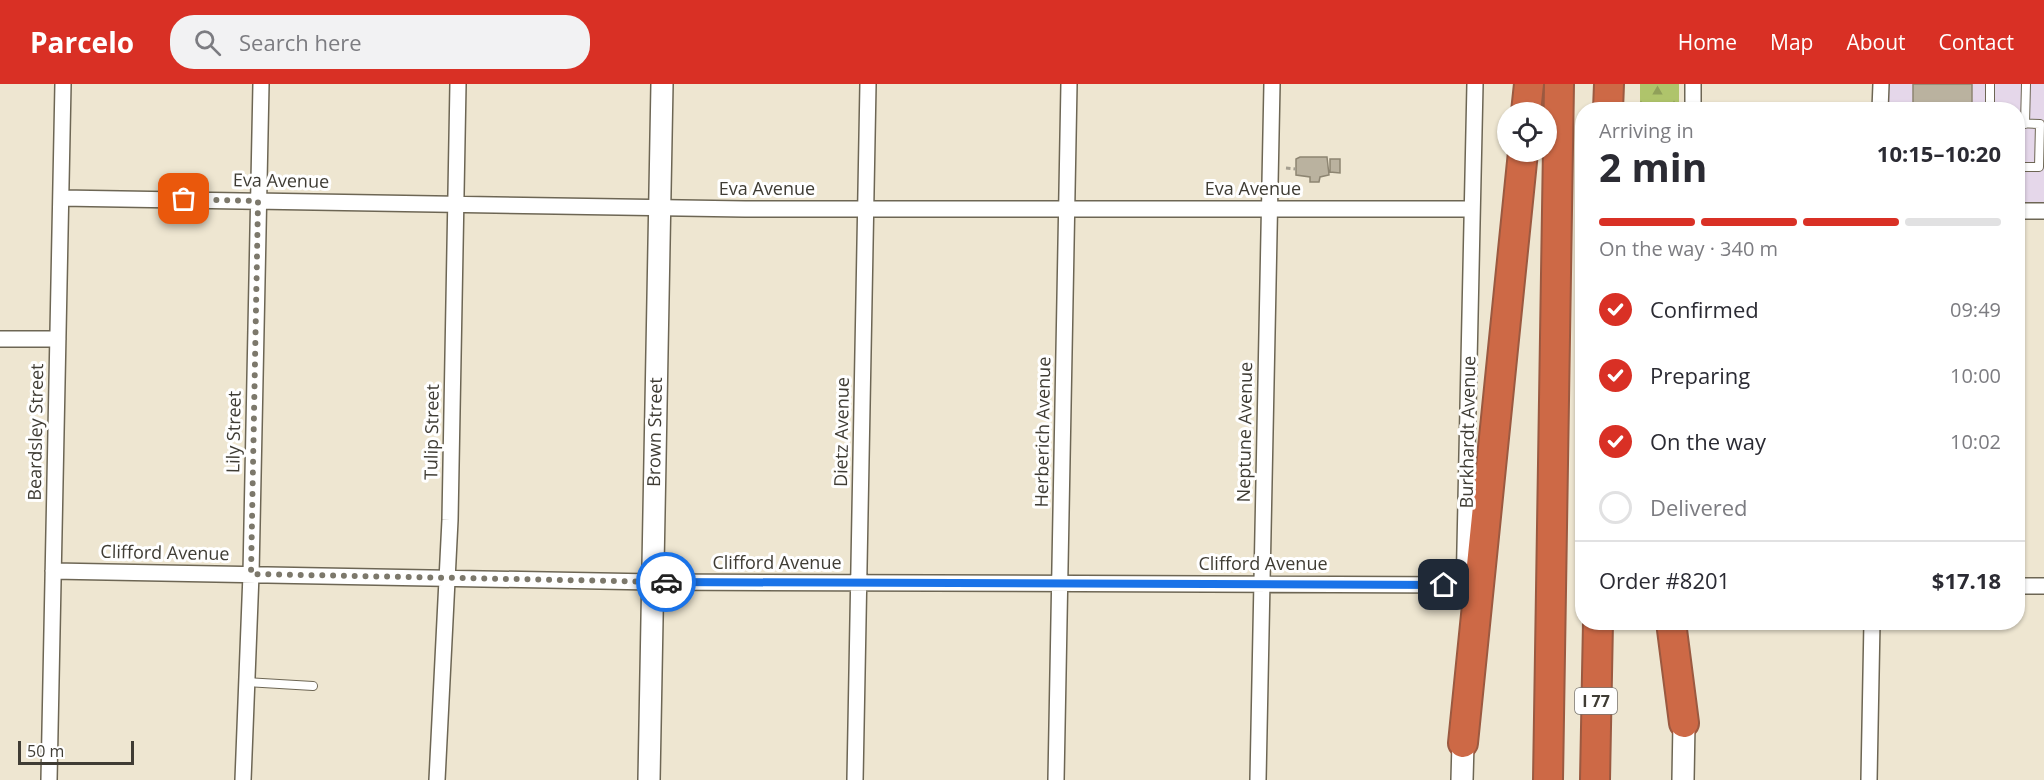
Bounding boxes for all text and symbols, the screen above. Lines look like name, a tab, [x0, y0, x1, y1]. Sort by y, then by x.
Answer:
search box	[170, 15, 590, 69]
text: Parcelo	[30, 23, 134, 61]
icon: search	[191, 26, 224, 59]
text: Search here	[239, 27, 362, 57]
text: Home	[1678, 28, 1737, 56]
text: Map	[1770, 28, 1813, 56]
text: About	[1846, 28, 1906, 56]
text: Contact	[1939, 28, 2014, 56]
map controls	[1497, 102, 1557, 162]
button: locate	[1497, 102, 1557, 162]
text: Arriving in	[1599, 117, 1694, 144]
text: 10:15–10:20	[1877, 138, 2001, 168]
text: 2 min	[1599, 140, 1707, 193]
street label: Eva Avenue	[233, 167, 329, 193]
pin	[158, 173, 209, 224]
street label: Eva Avenue	[719, 176, 815, 200]
street label: Eva Avenue	[1205, 176, 1301, 200]
icon: bag	[167, 182, 200, 215]
text: On the way · 340 m	[1599, 235, 1778, 262]
icon: check	[1599, 293, 1632, 326]
text: Confirmed	[1650, 294, 1759, 324]
text: 09:49	[1950, 296, 2001, 323]
street label: Burkhardt Avenue	[1454, 355, 1480, 509]
street label: Herberich Avenue	[1029, 356, 1055, 508]
icon: check	[1599, 359, 1632, 392]
text: Preparing	[1650, 360, 1750, 390]
street label: Neptune Avenue	[1231, 361, 1257, 502]
text: 10:00	[1950, 362, 2001, 389]
street label: Beardsley Street	[22, 363, 48, 501]
street label: Brown Street	[641, 377, 667, 487]
street label: Dietz Avenue	[828, 377, 854, 487]
street label: Tulip Street	[418, 384, 444, 480]
street label: Lily Street	[220, 391, 246, 473]
icon: check	[1599, 425, 1632, 458]
text: On the way	[1650, 426, 1766, 456]
text: 10:02	[1950, 428, 2001, 455]
text: Delivered	[1650, 492, 1748, 522]
street label: Clifford Avenue	[100, 539, 230, 565]
street label: Clifford Avenue	[712, 550, 842, 574]
street label: Clifford Avenue	[1198, 551, 1328, 575]
courier	[636, 552, 696, 612]
pin	[1418, 559, 1469, 610]
text: Order #8201	[1599, 565, 1730, 595]
text: $17.18	[1932, 565, 2001, 595]
icon: car	[650, 566, 683, 599]
icon: home	[1427, 568, 1460, 601]
road number: I 77	[1575, 688, 1617, 714]
scale bar	[18, 738, 134, 766]
text: 50 m	[27, 740, 64, 762]

